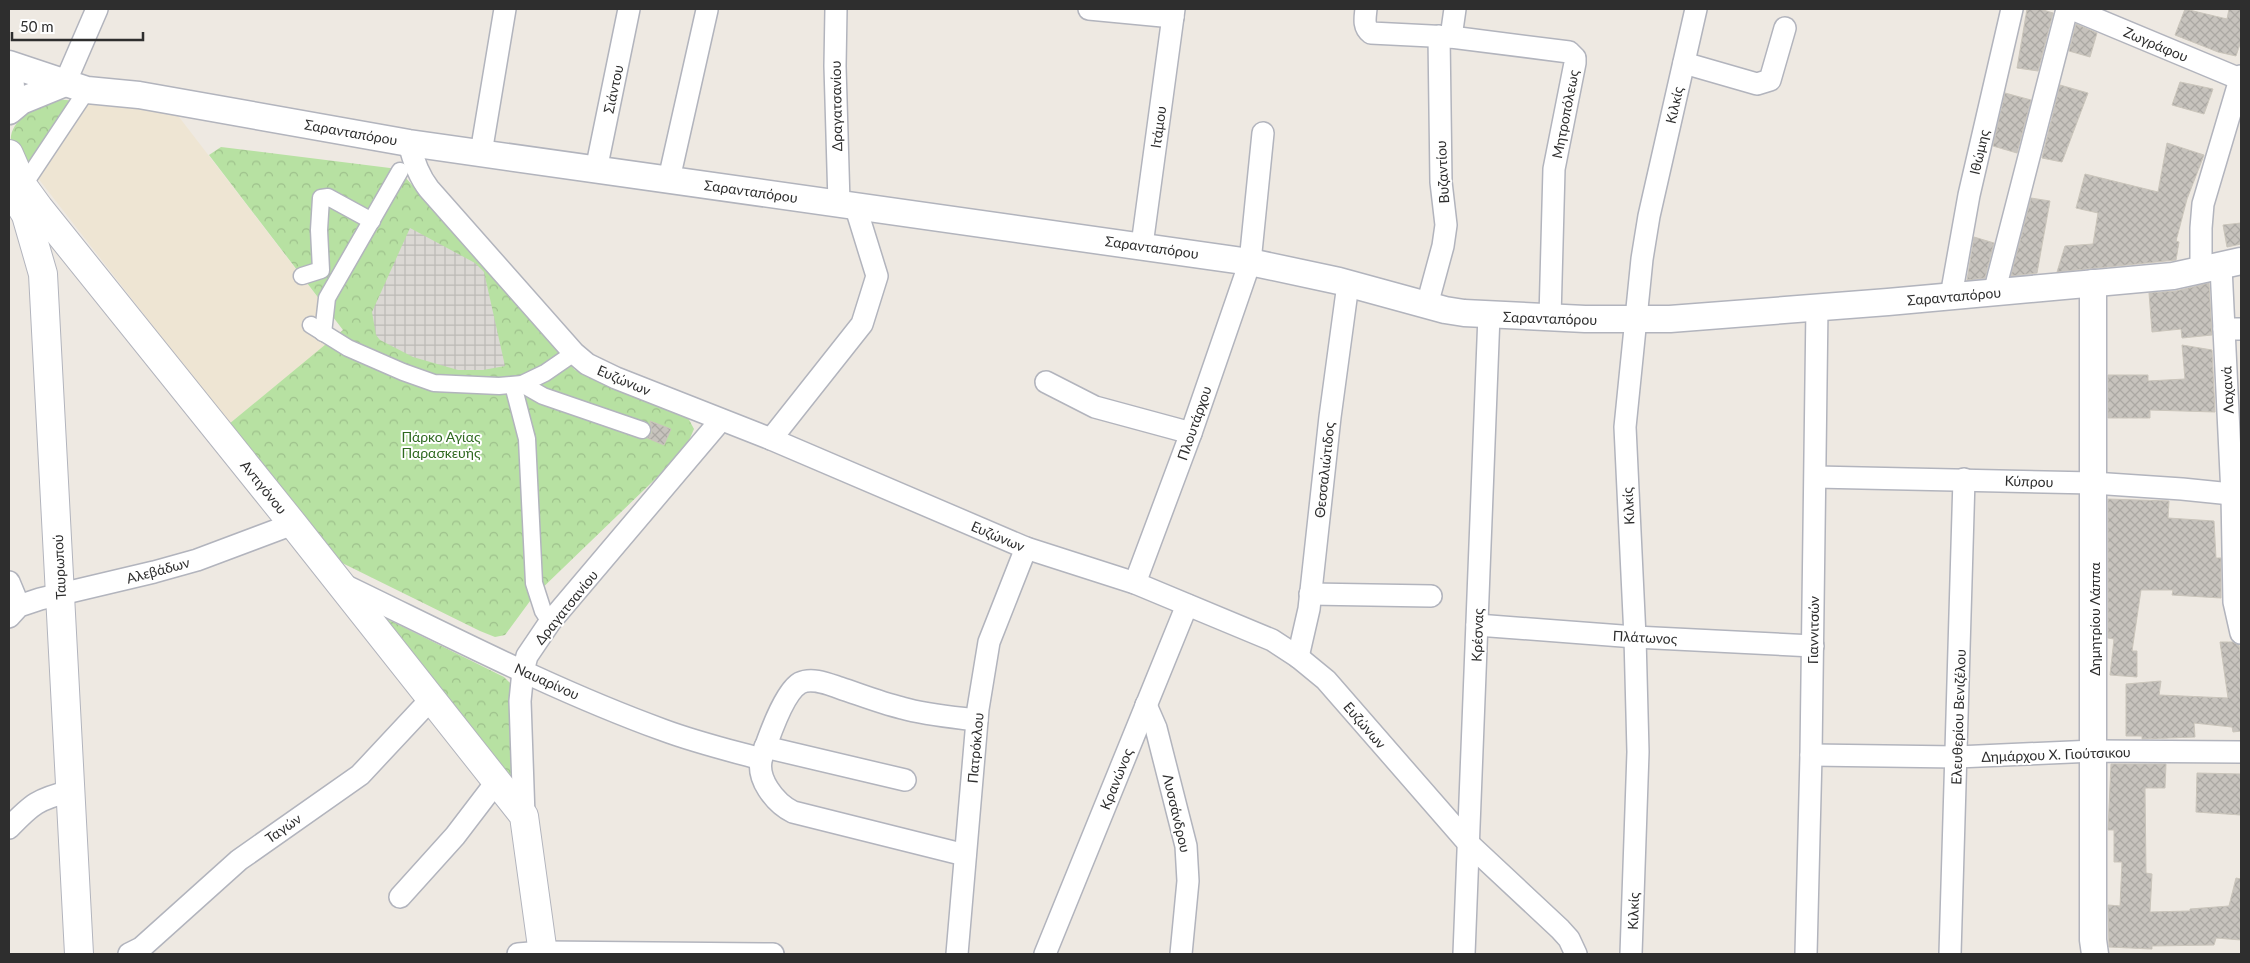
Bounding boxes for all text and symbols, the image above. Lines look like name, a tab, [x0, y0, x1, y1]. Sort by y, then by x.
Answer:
scale bar	[12, 10, 144, 42]
text: 50 m	[20, 17, 54, 35]
street label: Ζωγράφου	[2121, 23, 2191, 65]
street label: Δραγατσανίου	[827, 61, 845, 151]
street label: Σιάντου	[600, 63, 626, 115]
street label: Μητροπόλεως	[1548, 68, 1582, 160]
street label: Κιλκίς	[1661, 84, 1687, 125]
street label: Ιτάμου	[1147, 105, 1169, 149]
street label: Σαρανταπόρου	[303, 115, 399, 149]
street label: Ιθώμης	[1966, 127, 1993, 176]
street label: Βυζαντίου	[1432, 140, 1452, 204]
street label: Σαρανταπόρου	[703, 176, 799, 206]
street label: Σαρανταπόρου	[1104, 232, 1200, 262]
street label: Σαρανταπόρου	[1906, 283, 2002, 309]
street label: Σαρανταπόρου	[1503, 308, 1597, 328]
street label: Ευζώνων	[595, 361, 653, 399]
street label: Λαχανά	[2217, 365, 2237, 414]
street label: Πλουτάρχου	[1173, 384, 1215, 462]
street label: Θεσσαλιώτιδος	[1311, 421, 1338, 519]
park label: Πάρκο Αγίας Παρασκευής	[401, 428, 481, 461]
street label: Αντιγόνου	[237, 457, 291, 517]
street label: Κύπρου	[2004, 472, 2054, 490]
street label: Κιλκίς	[1619, 486, 1637, 525]
street label: Ευζώνων	[969, 517, 1027, 555]
street label: Ταυρωπού	[49, 534, 69, 600]
street label: Αλεβάδων	[124, 553, 192, 587]
street label: Δημητρίου Λάππα	[2086, 562, 2103, 676]
street label: Δραγατσανίου	[531, 566, 601, 648]
street label: Γιαννιτσών	[1804, 596, 1822, 664]
street label: Κρέσνας	[1468, 607, 1486, 662]
street label: Πλάτωνος	[1612, 627, 1678, 647]
street label: Ελευθερίου Βενιζέλου	[1947, 649, 1969, 785]
street label: Ναυαρίνου	[512, 659, 582, 703]
street label: Ευζώνων	[1340, 698, 1390, 752]
street label: Πατρόκλου	[963, 712, 987, 784]
street label: Δημάρχου Χ. Γιούτσικου	[1981, 743, 2131, 765]
street label: Κρανώνος	[1096, 745, 1136, 812]
street label: Λυσσάνδρου	[1160, 772, 1194, 854]
street label: Ταγών	[262, 810, 304, 846]
street label: Κιλκίς	[1624, 891, 1642, 930]

